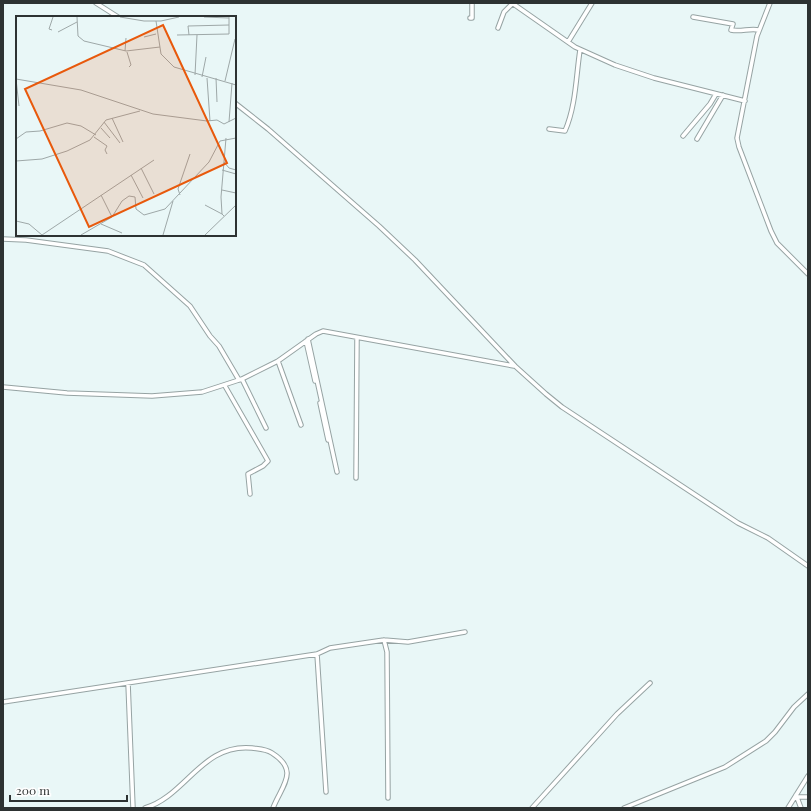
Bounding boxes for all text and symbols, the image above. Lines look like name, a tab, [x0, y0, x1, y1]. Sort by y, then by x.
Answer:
inset map	[16, 16, 236, 236]
scale bar	[10, 777, 127, 803]
text: 200 m	[16, 782, 50, 798]

